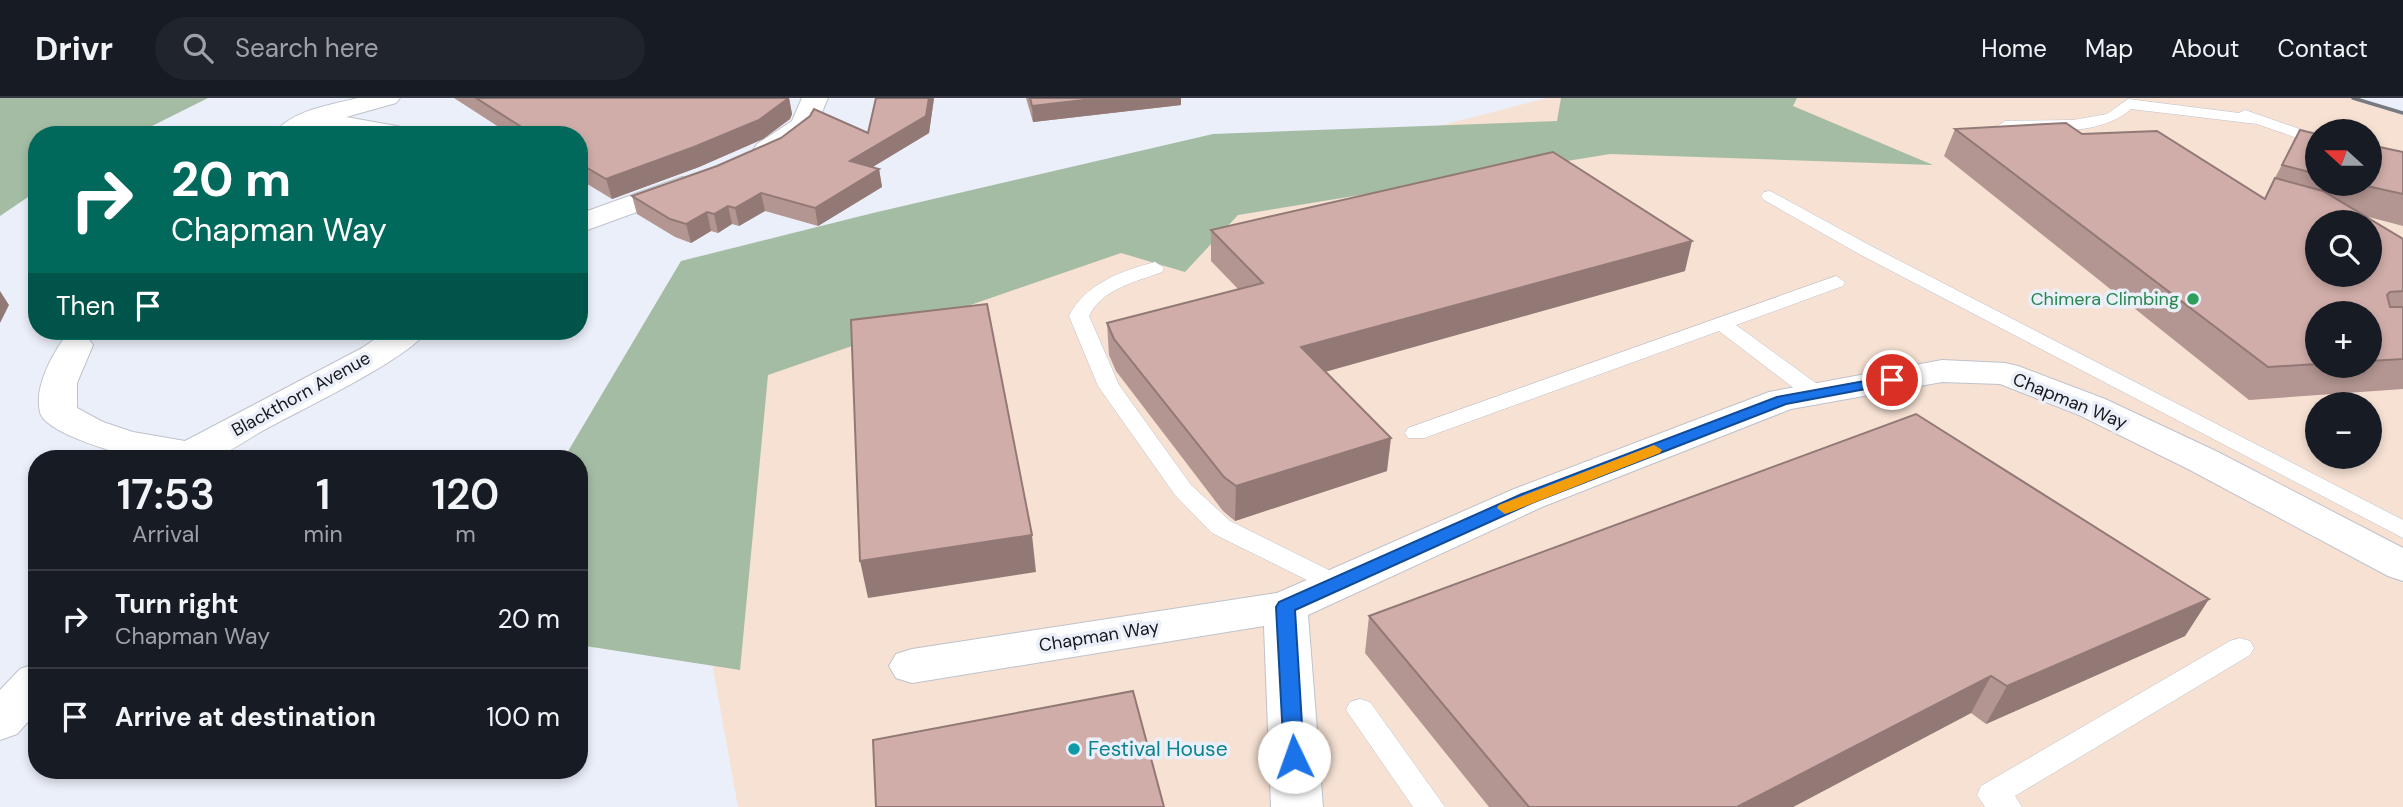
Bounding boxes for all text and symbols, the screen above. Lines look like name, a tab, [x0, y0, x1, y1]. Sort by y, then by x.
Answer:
search box	[155, 17, 645, 80]
text: Drivr	[35, 27, 113, 70]
icon: search	[179, 29, 217, 67]
text: Search here	[235, 31, 378, 65]
text: Home	[1981, 33, 2047, 64]
text: Map	[2085, 33, 2133, 64]
text: About	[2171, 33, 2240, 64]
text: Contact	[2278, 33, 2368, 64]
north arrow	[2305, 119, 2382, 196]
map controls	[2305, 119, 2382, 469]
text: 20 m	[171, 147, 291, 211]
icon: right	[56, 154, 147, 245]
text: Chapman Way	[171, 209, 387, 251]
button: search	[2305, 210, 2382, 287]
icon: arrive	[129, 287, 167, 325]
place label: Chimera Climbing	[2031, 287, 2179, 311]
text: Then	[56, 289, 115, 323]
marker: Chimera Climbing	[2185, 291, 2201, 307]
button: +	[2305, 301, 2382, 378]
street label: Blackthorn Avenue	[227, 346, 375, 442]
pin	[1862, 350, 1922, 410]
icon: arrive	[1873, 361, 1911, 399]
street label: Chapman Way	[2009, 367, 2131, 435]
button: −	[2305, 392, 2382, 469]
text: 17:53	[117, 467, 215, 522]
text: 1	[316, 467, 330, 522]
text: 120	[431, 467, 499, 522]
text: Arrival	[132, 519, 199, 549]
text: min	[304, 519, 343, 549]
text: m	[455, 519, 476, 549]
text: Turn right	[115, 587, 239, 621]
icon: right	[56, 600, 94, 638]
text: 20 m	[497, 602, 560, 636]
street label: Chapman Way	[1037, 615, 1161, 657]
text: Chapman Way	[115, 621, 270, 651]
icon: arrive	[56, 698, 94, 736]
text: Arrive at destination	[115, 700, 376, 734]
text: 100 m	[486, 700, 560, 734]
position arrow	[1257, 720, 1331, 794]
place label: Festival House	[1088, 735, 1228, 763]
marker: Festival House	[1066, 741, 1082, 757]

